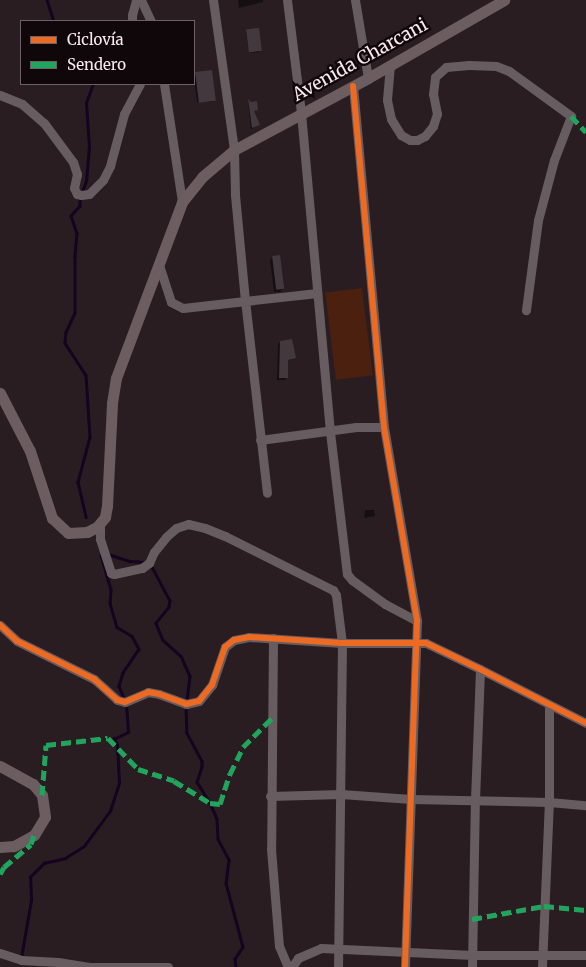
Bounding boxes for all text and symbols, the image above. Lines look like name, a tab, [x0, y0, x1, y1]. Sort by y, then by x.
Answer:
street label: Avenida Charcani	[289, 14, 431, 106]
legend	[20, 20, 195, 85]
text: Ciclovía	[67, 30, 124, 49]
text: Sendero	[67, 55, 126, 74]

